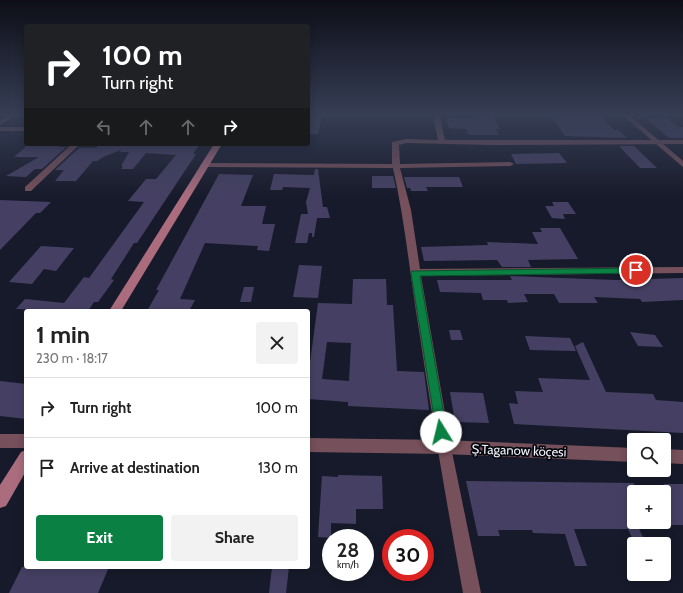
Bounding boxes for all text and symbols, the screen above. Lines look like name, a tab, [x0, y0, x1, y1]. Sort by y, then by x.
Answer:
text: 100 m	[102, 38, 183, 72]
icon: right	[36, 40, 88, 92]
text: Turn right	[102, 72, 173, 94]
icon: left	[93, 116, 115, 138]
icon: ahead	[135, 116, 157, 138]
icon: ahead	[177, 116, 199, 138]
icon: right	[219, 116, 241, 138]
pin	[619, 253, 653, 287]
icon: arrive	[625, 259, 647, 281]
text: 1 min	[36, 320, 90, 349]
button: close	[256, 322, 298, 364]
text: 230 m · 18:17	[36, 350, 108, 366]
icon: right	[36, 397, 58, 419]
text: Turn right	[70, 399, 131, 417]
text: 100 m	[256, 399, 298, 417]
position arrow	[420, 411, 462, 453]
map controls	[627, 433, 671, 581]
button: search	[627, 433, 671, 477]
street label: Ş.Taganow köçesi	[471, 440, 567, 460]
icon: arrive	[36, 457, 58, 479]
text: Arrive at destination	[70, 459, 200, 477]
text: 130 m	[258, 459, 298, 477]
button: +	[627, 485, 671, 529]
button: Exit	[36, 515, 163, 561]
button: Share	[171, 515, 298, 561]
speed limit sign: 30	[382, 529, 434, 581]
button: −	[627, 537, 671, 581]
text: 28	[337, 538, 359, 562]
text: km/h	[337, 558, 359, 571]

